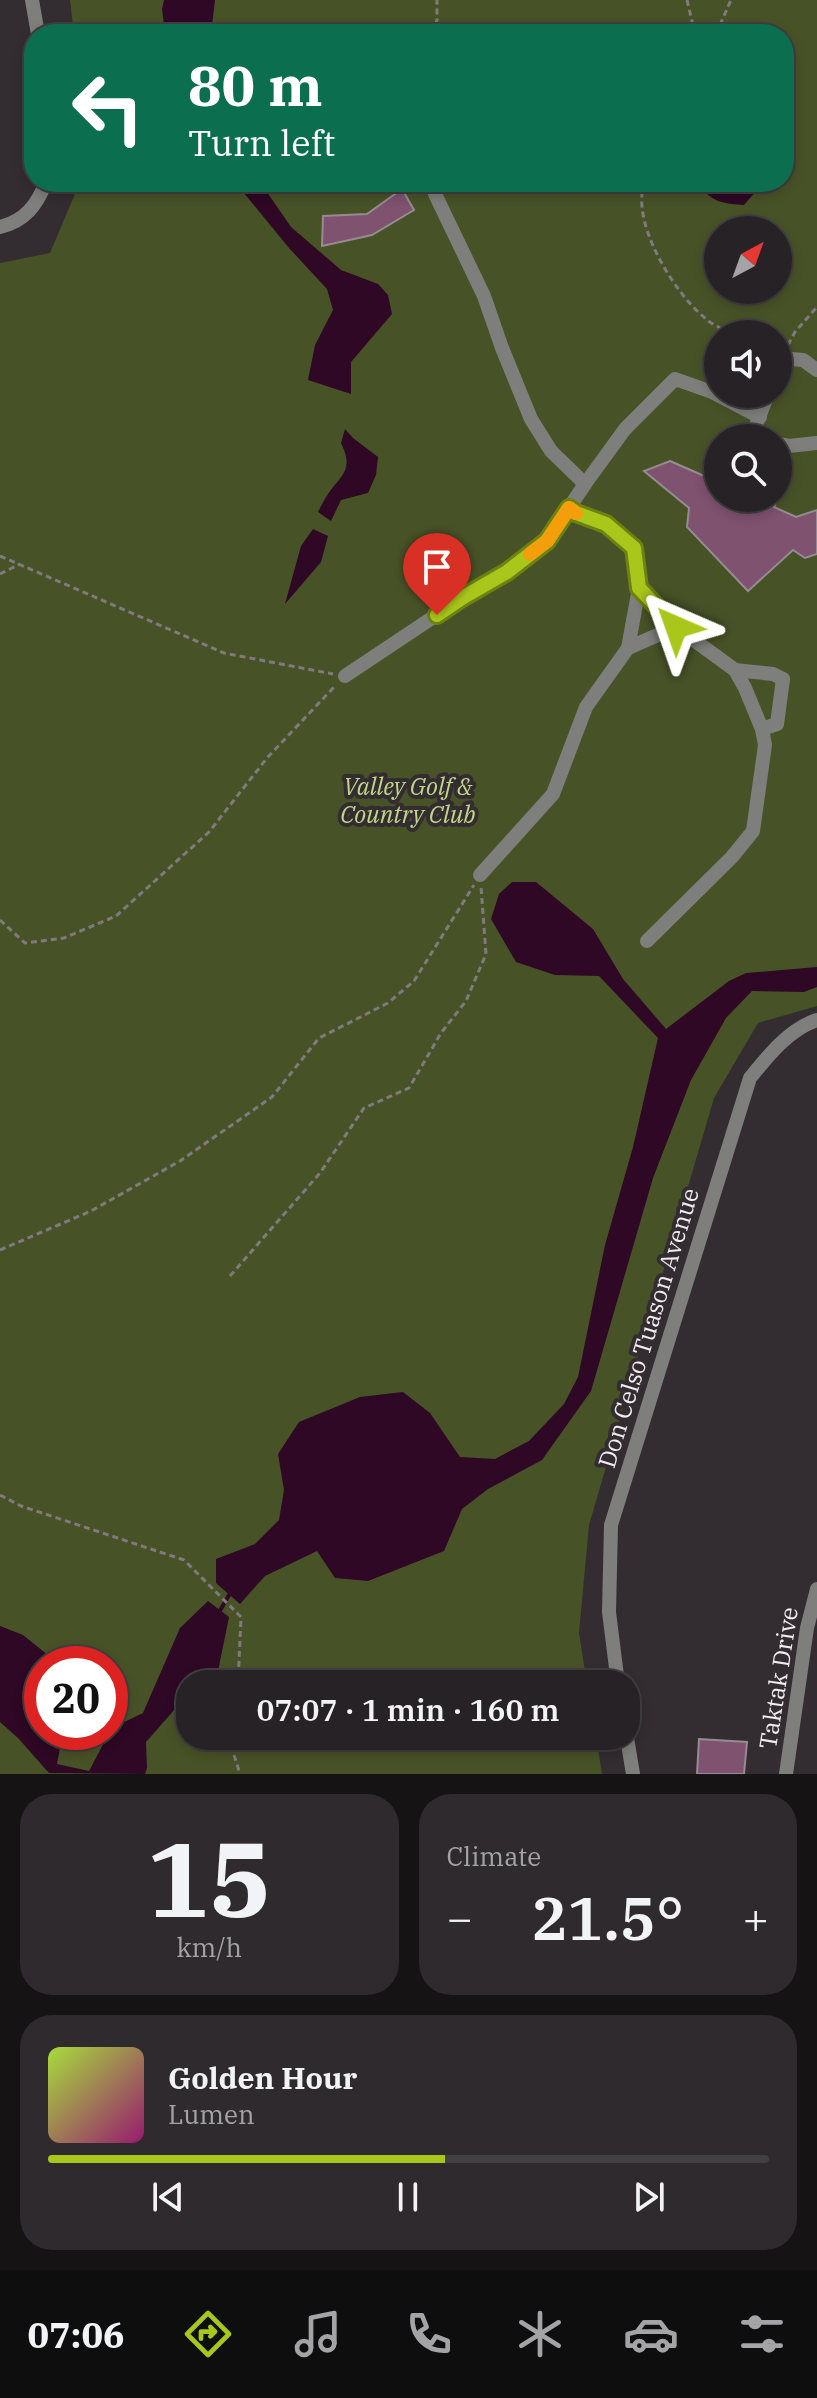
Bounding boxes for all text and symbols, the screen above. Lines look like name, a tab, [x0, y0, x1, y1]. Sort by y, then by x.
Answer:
text: 80 m	[188, 49, 323, 121]
icon: left	[56, 56, 160, 160]
text: Turn left	[188, 119, 335, 166]
north arrow	[704, 216, 792, 304]
map controls	[704, 216, 792, 512]
button: sound	[704, 320, 792, 408]
button: search	[704, 424, 792, 512]
pin	[403, 533, 471, 615]
icon: arrive	[415, 545, 459, 589]
position arrow	[634, 585, 718, 669]
park label: Valley Golf & Country Club	[340, 770, 476, 830]
street label: Don Celso Tuason Avenue	[590, 1184, 706, 1472]
street label: Taktak Drive	[751, 1605, 805, 1751]
speed limit sign: 20	[24, 1646, 128, 1750]
text: 07:07 · 1 min · 160 m	[257, 1690, 559, 1729]
text: 15	[147, 1810, 272, 1946]
text: Climate	[447, 1839, 541, 1873]
text: 21.5°	[531, 1878, 684, 1957]
text: −	[447, 1889, 473, 1946]
text: +	[743, 1889, 769, 1946]
text: km/h	[176, 1930, 242, 1964]
text: Golden Hour	[168, 2058, 357, 2097]
text: Lumen	[168, 2097, 255, 2131]
icon: previous	[146, 2175, 190, 2219]
icon: pause	[386, 2175, 430, 2219]
icon: next	[627, 2175, 671, 2219]
icon: directions	[180, 2306, 236, 2362]
icon: music	[290, 2306, 346, 2362]
icon: phone	[401, 2306, 457, 2362]
icon: climate	[512, 2306, 568, 2362]
icon: car	[623, 2306, 679, 2362]
icon: filters	[734, 2306, 790, 2362]
text: 07:06	[27, 2311, 125, 2358]

